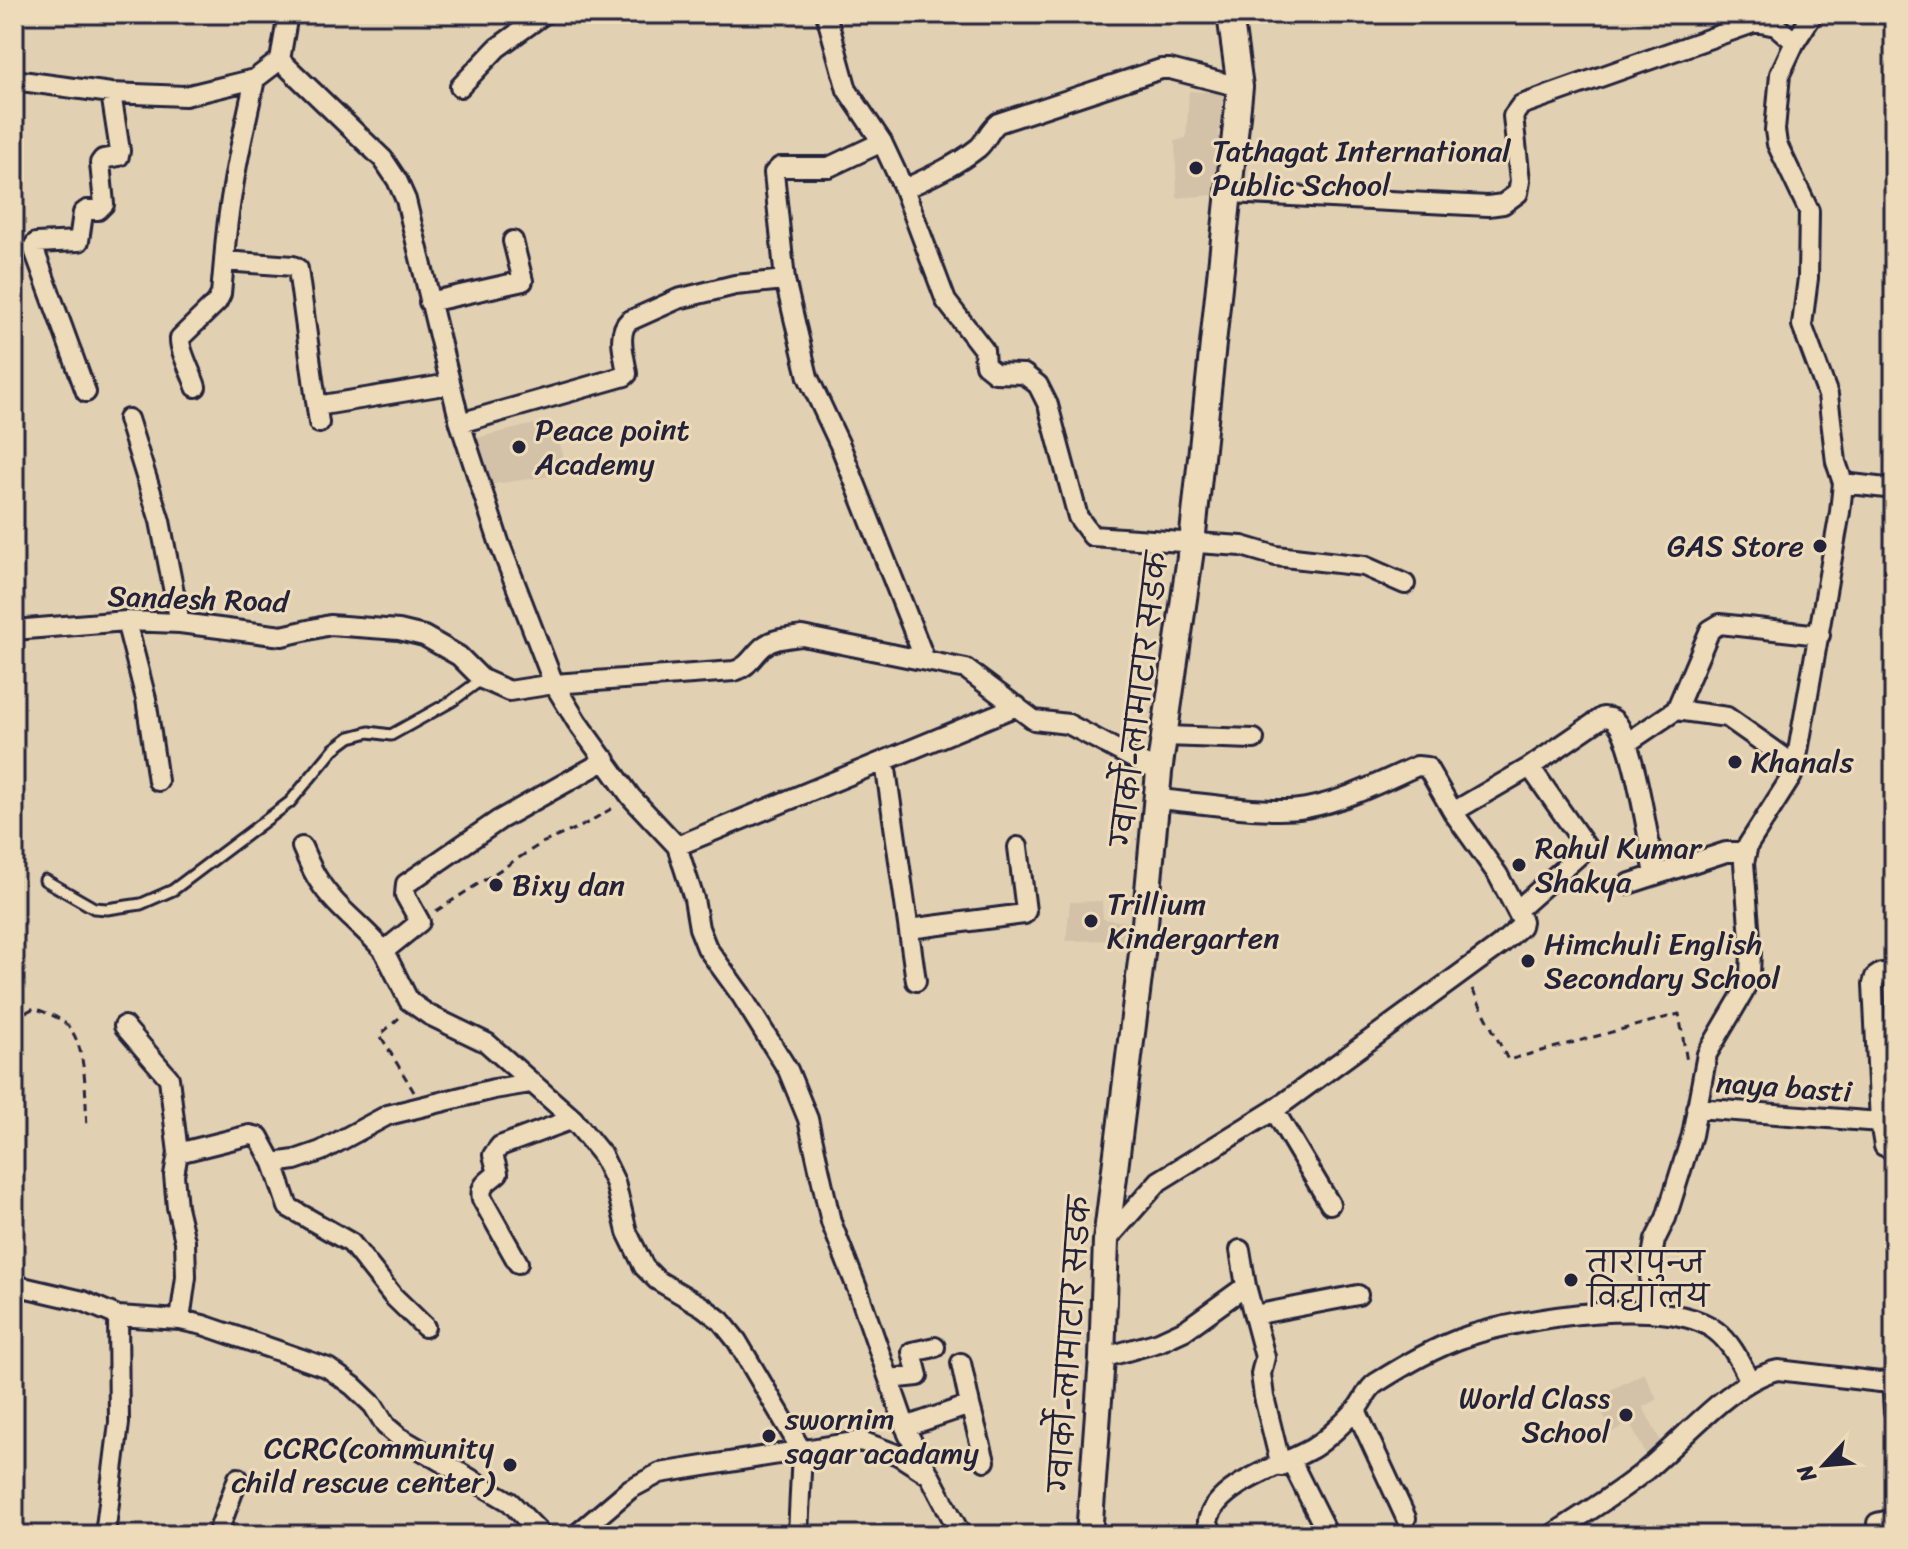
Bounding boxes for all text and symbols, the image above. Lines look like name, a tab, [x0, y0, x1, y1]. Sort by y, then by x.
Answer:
place label: Tathagat International Public School	[1212, 124, 1512, 212]
marker: Tathagat International Public School	[1187, 159, 1205, 177]
place label: Peace point Academy	[534, 403, 690, 491]
marker: Peace point Academy	[510, 438, 528, 456]
place label: GAS Store	[1667, 519, 1804, 573]
marker: GAS Store	[1811, 537, 1829, 555]
street label: ग्वार्को-लामाटार सडक	[1095, 547, 1185, 851]
street label: Sandesh Road	[107, 569, 292, 629]
place label: Khanals	[1751, 735, 1854, 789]
marker: Khanals	[1726, 753, 1744, 771]
place label: Rahul Kumar Shakya	[1535, 821, 1703, 909]
marker: Rahul Kumar Shakya	[1510, 856, 1528, 874]
place label: Bixy dan	[512, 858, 625, 912]
marker: Bixy dan	[487, 876, 505, 894]
place label: Trillium Kindergarten	[1107, 877, 1279, 965]
marker: Trillium Kindergarten	[1082, 912, 1100, 930]
place label: Himchuli English Secondary School	[1544, 917, 1781, 1005]
marker: Himchuli English Secondary School	[1519, 952, 1537, 970]
street label: naya basti	[1714, 1055, 1855, 1119]
street label: ग्वार्को-लामाटार सडक	[1033, 1193, 1107, 1496]
place label: तारापुन्ज विद्यालय	[1585, 1236, 1711, 1324]
marker: तारापुन्ज विद्यालय	[1562, 1271, 1580, 1289]
place label: World Class School	[1459, 1371, 1611, 1459]
place label: swornim sagar acadamy	[784, 1392, 979, 1480]
marker: World Class School	[1617, 1406, 1635, 1424]
place label: CCRC(community child rescue center)	[231, 1421, 495, 1509]
north arrow	[1784, 1425, 1864, 1505]
marker: swornim sagar acadamy	[760, 1427, 778, 1445]
marker: CCRC(community child rescue center)	[501, 1456, 519, 1474]
text: N	[1785, 1457, 1828, 1490]

